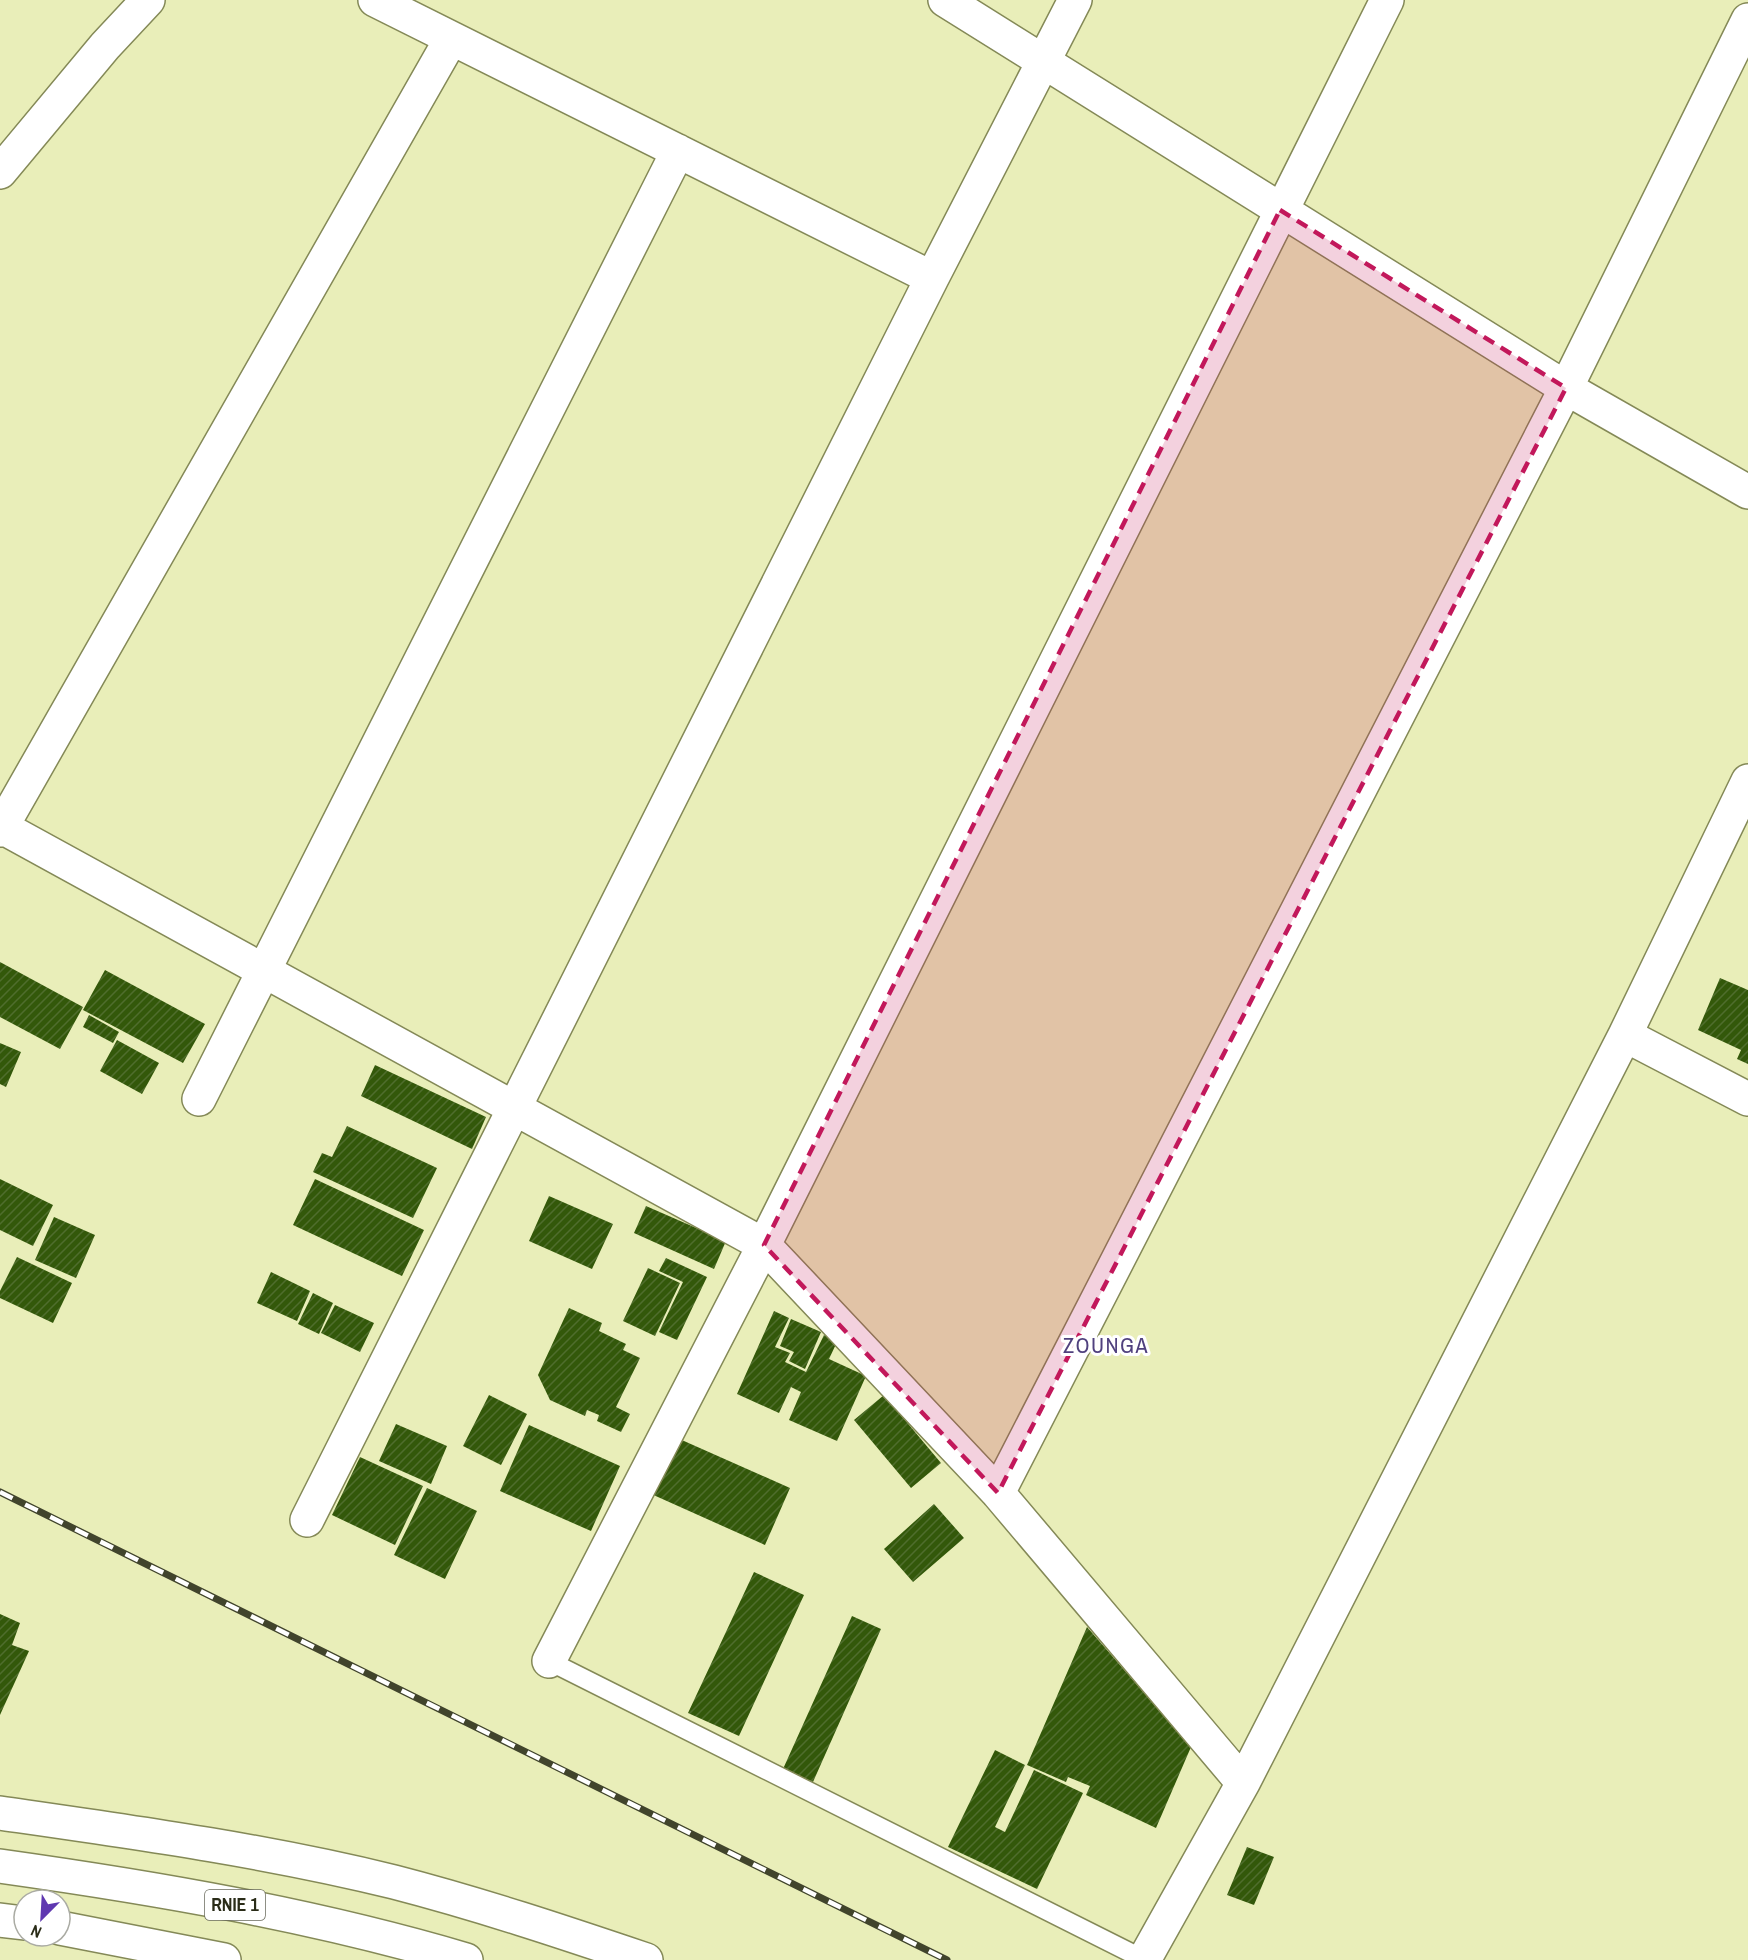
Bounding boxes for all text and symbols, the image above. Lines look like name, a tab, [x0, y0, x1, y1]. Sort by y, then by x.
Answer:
district label: ZOUNGA	[1063, 1330, 1149, 1360]
north arrow	[12, 1888, 72, 1948]
road number: RNIE 1	[205, 1890, 265, 1920]
text: N	[27, 1920, 45, 1944]

